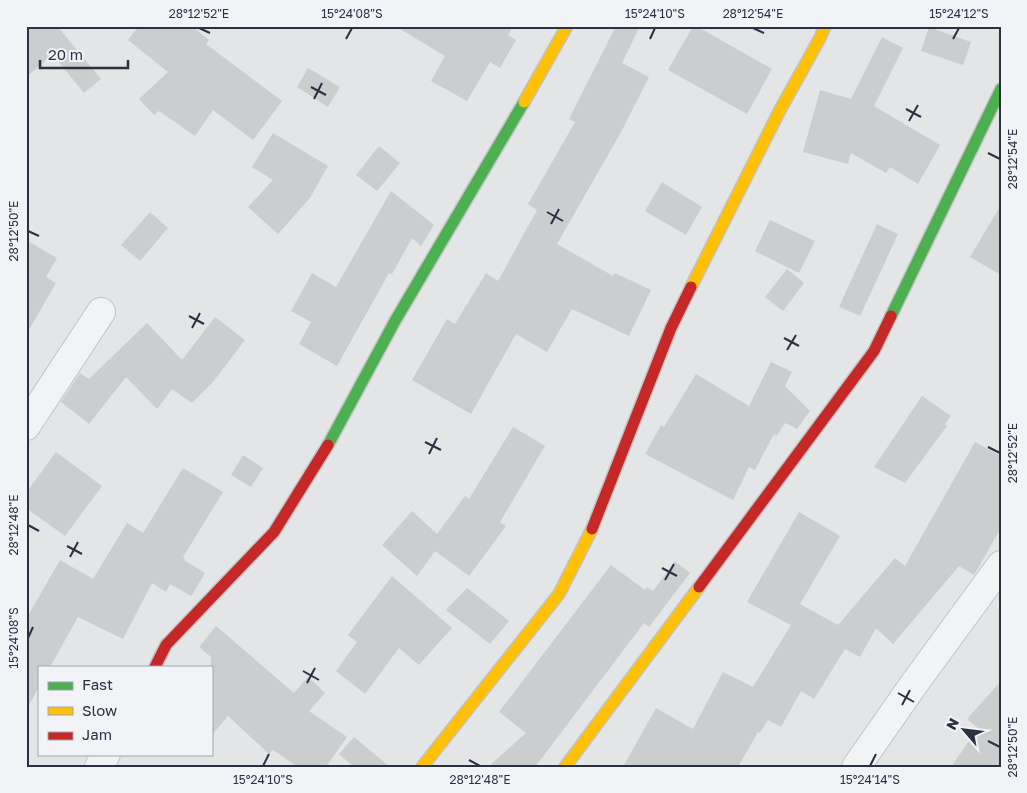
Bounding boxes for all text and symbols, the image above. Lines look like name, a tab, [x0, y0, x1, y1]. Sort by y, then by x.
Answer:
text: 28°12'52"E	[169, 6, 229, 21]
text: 15°24'08"S	[321, 6, 383, 21]
text: 15°24'10"S	[625, 6, 685, 21]
text: 28°12'54"E	[723, 6, 783, 21]
text: 15°24'12"S	[929, 6, 989, 21]
scale bar	[40, 38, 128, 70]
text: 20 m	[48, 45, 83, 63]
text: 28°12'54"E	[1005, 129, 1020, 189]
text: 28°12'50"E	[6, 201, 21, 261]
text: 28°12'52"E	[1005, 423, 1020, 483]
text: 28°12'48"E	[6, 494, 21, 556]
text: 15°24'08"S	[6, 607, 21, 669]
legend	[38, 666, 212, 756]
text: Fast	[82, 675, 113, 693]
text: Slow	[82, 701, 117, 719]
north arrow	[940, 706, 990, 756]
text: N	[942, 715, 962, 732]
text: 28°12'50"E	[1005, 717, 1020, 777]
text: Jam	[82, 725, 112, 743]
text: 15°24'10"S	[233, 772, 293, 787]
text: 28°12'48"E	[449, 772, 511, 787]
text: 15°24'14"S	[840, 772, 900, 787]

